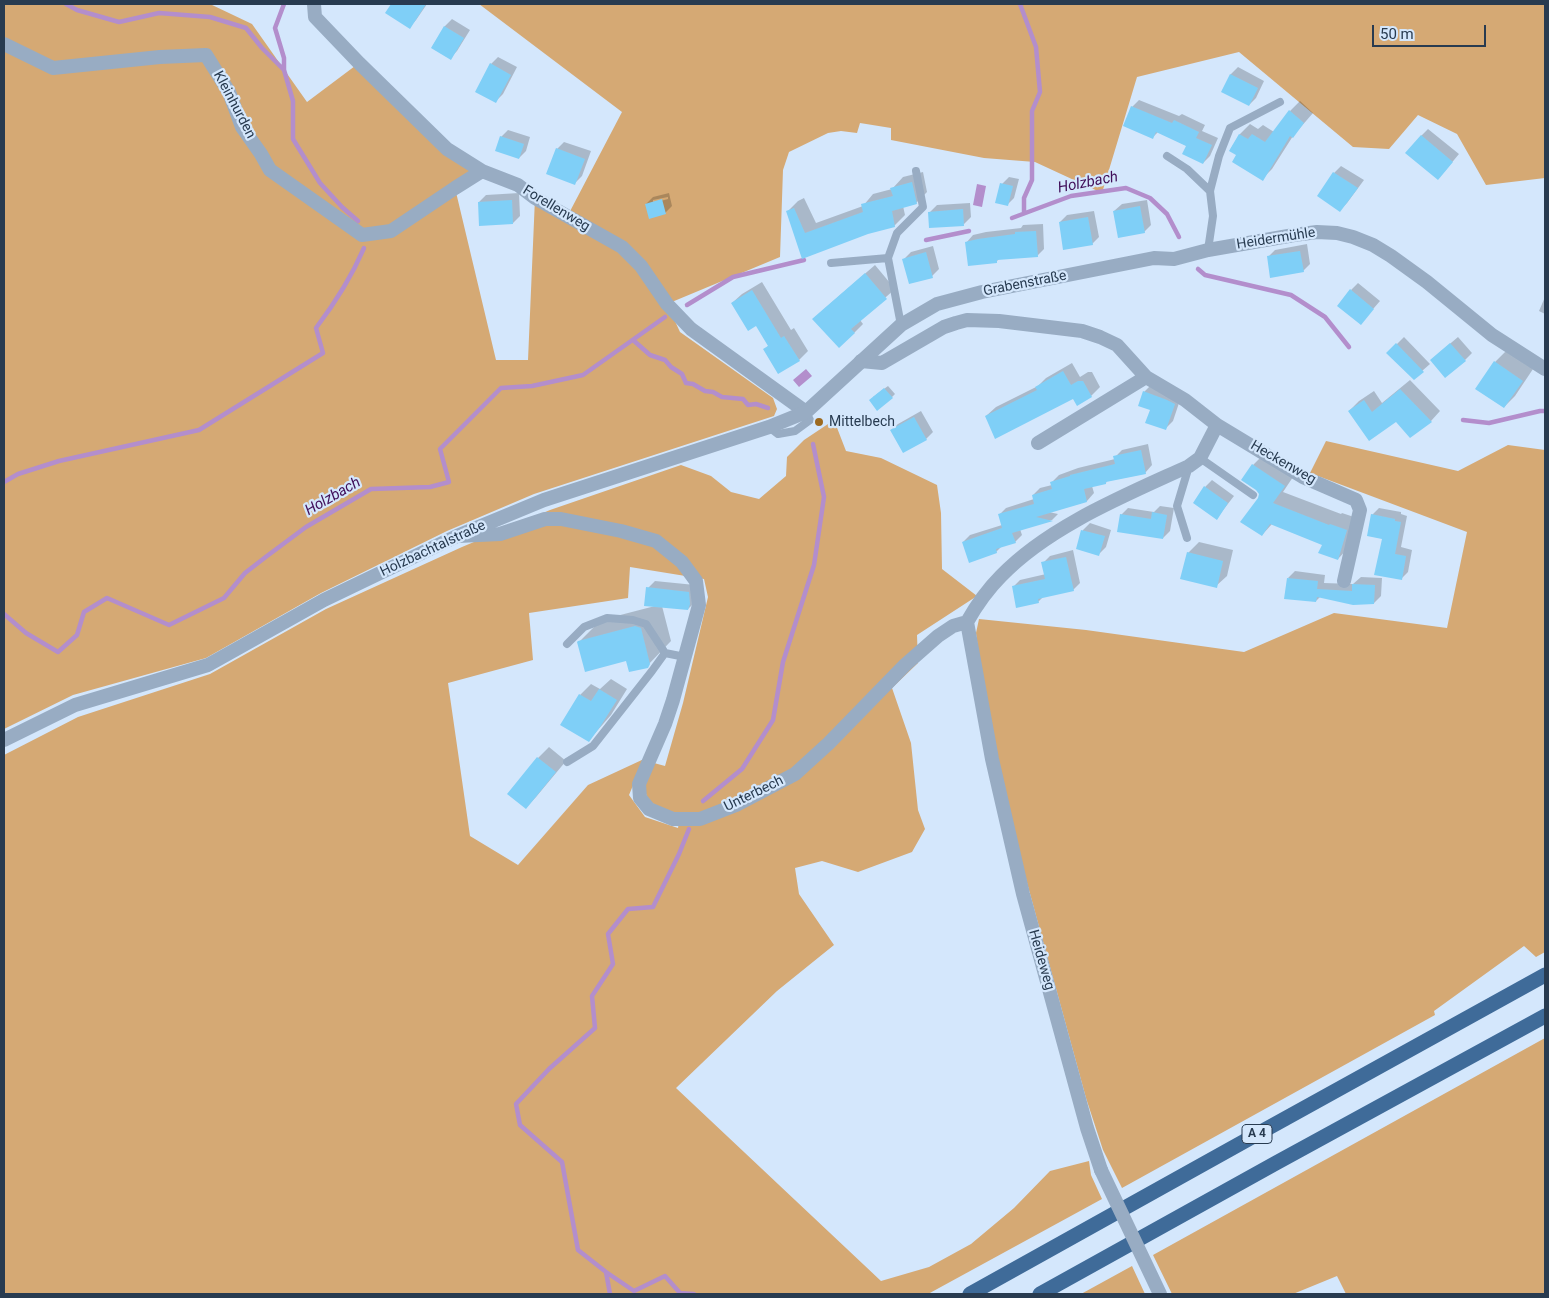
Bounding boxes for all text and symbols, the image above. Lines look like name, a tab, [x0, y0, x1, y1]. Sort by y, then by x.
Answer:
scale bar	[1374, 15, 1488, 47]
text: 50 m	[1380, 25, 1414, 43]
street label: Kleinhurden	[209, 68, 259, 142]
water label: Holzbach	[1056, 168, 1120, 198]
street label: Forellenweg	[519, 182, 593, 236]
street label: Heidermühle	[1235, 224, 1317, 254]
street label: Grabenstraße	[982, 268, 1068, 300]
place label: Mittelbech	[829, 414, 895, 430]
marker: Mittelbech	[813, 416, 825, 428]
street label: Heckenweg	[1247, 438, 1319, 488]
water label: Holzbach	[302, 474, 364, 520]
street label: Holzbachtalstraße	[378, 517, 488, 581]
street label: Unterbech	[722, 772, 786, 816]
street label: Heideweg	[1024, 928, 1058, 992]
road number: A 4	[1242, 1124, 1272, 1144]

